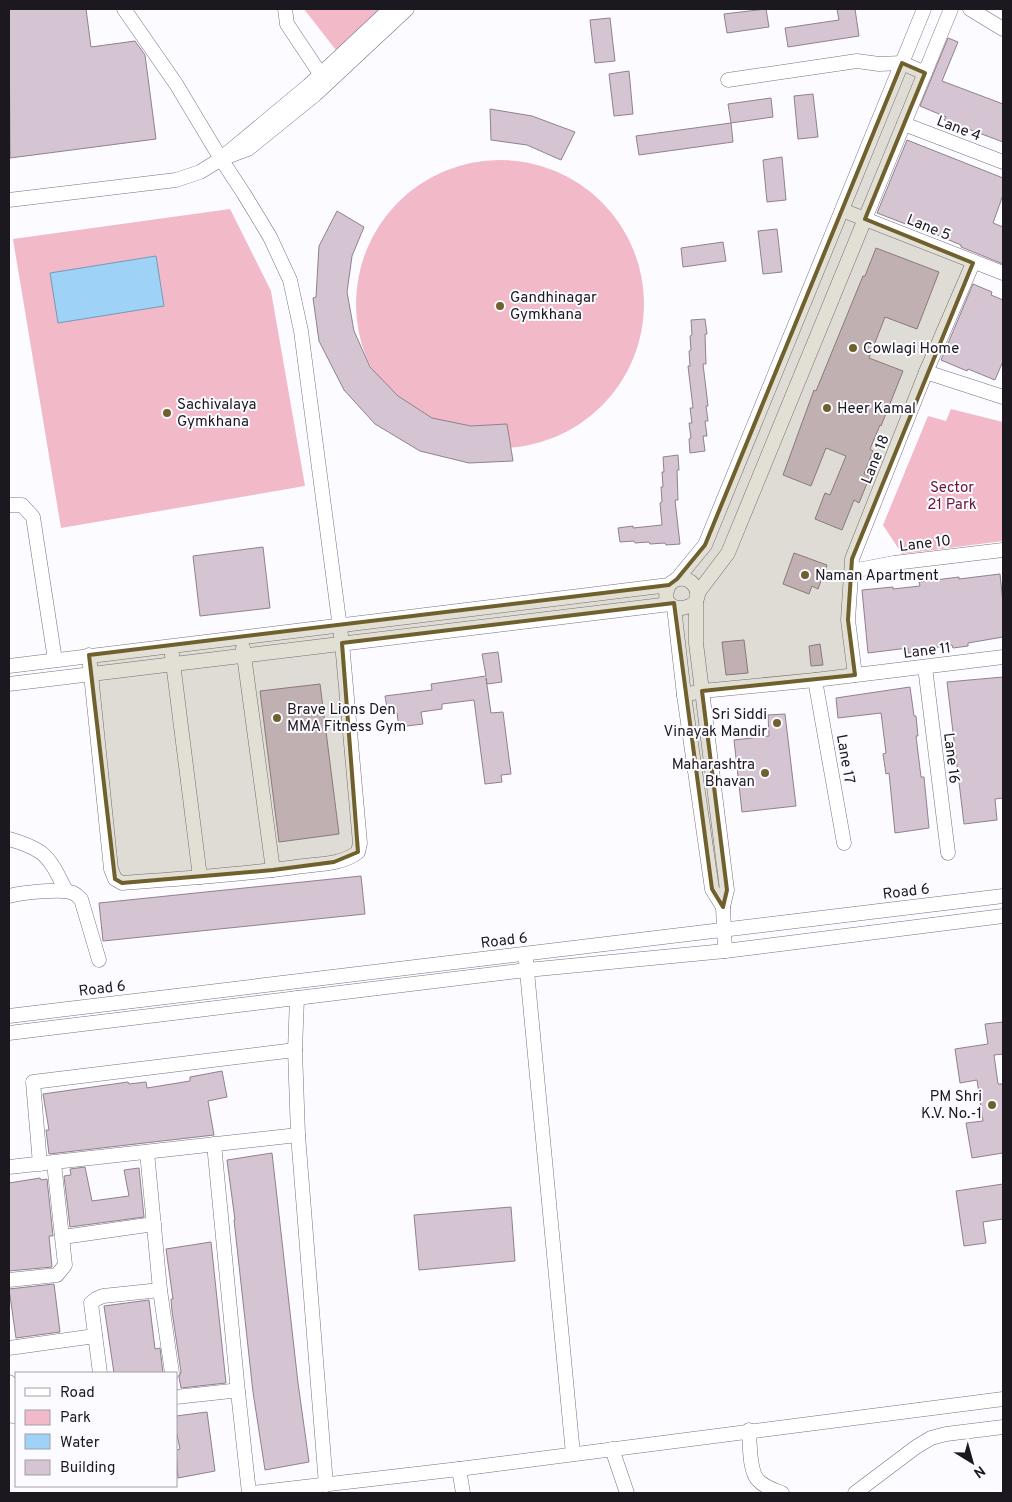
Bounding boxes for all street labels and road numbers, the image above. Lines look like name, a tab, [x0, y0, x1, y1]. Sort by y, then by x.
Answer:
street label: Lane 4	[934, 112, 983, 147]
street label: Lane 5	[904, 211, 953, 246]
street label: Lane 18	[858, 432, 895, 487]
street label: Lane 10	[898, 532, 952, 557]
street label: Lane 11	[902, 639, 952, 664]
street label: Lane 16	[938, 732, 963, 785]
street label: Lane 17	[831, 733, 858, 786]
street label: Road 6	[882, 880, 931, 905]
street label: Road 6	[480, 929, 529, 954]
street label: Road 6	[78, 977, 127, 1002]

